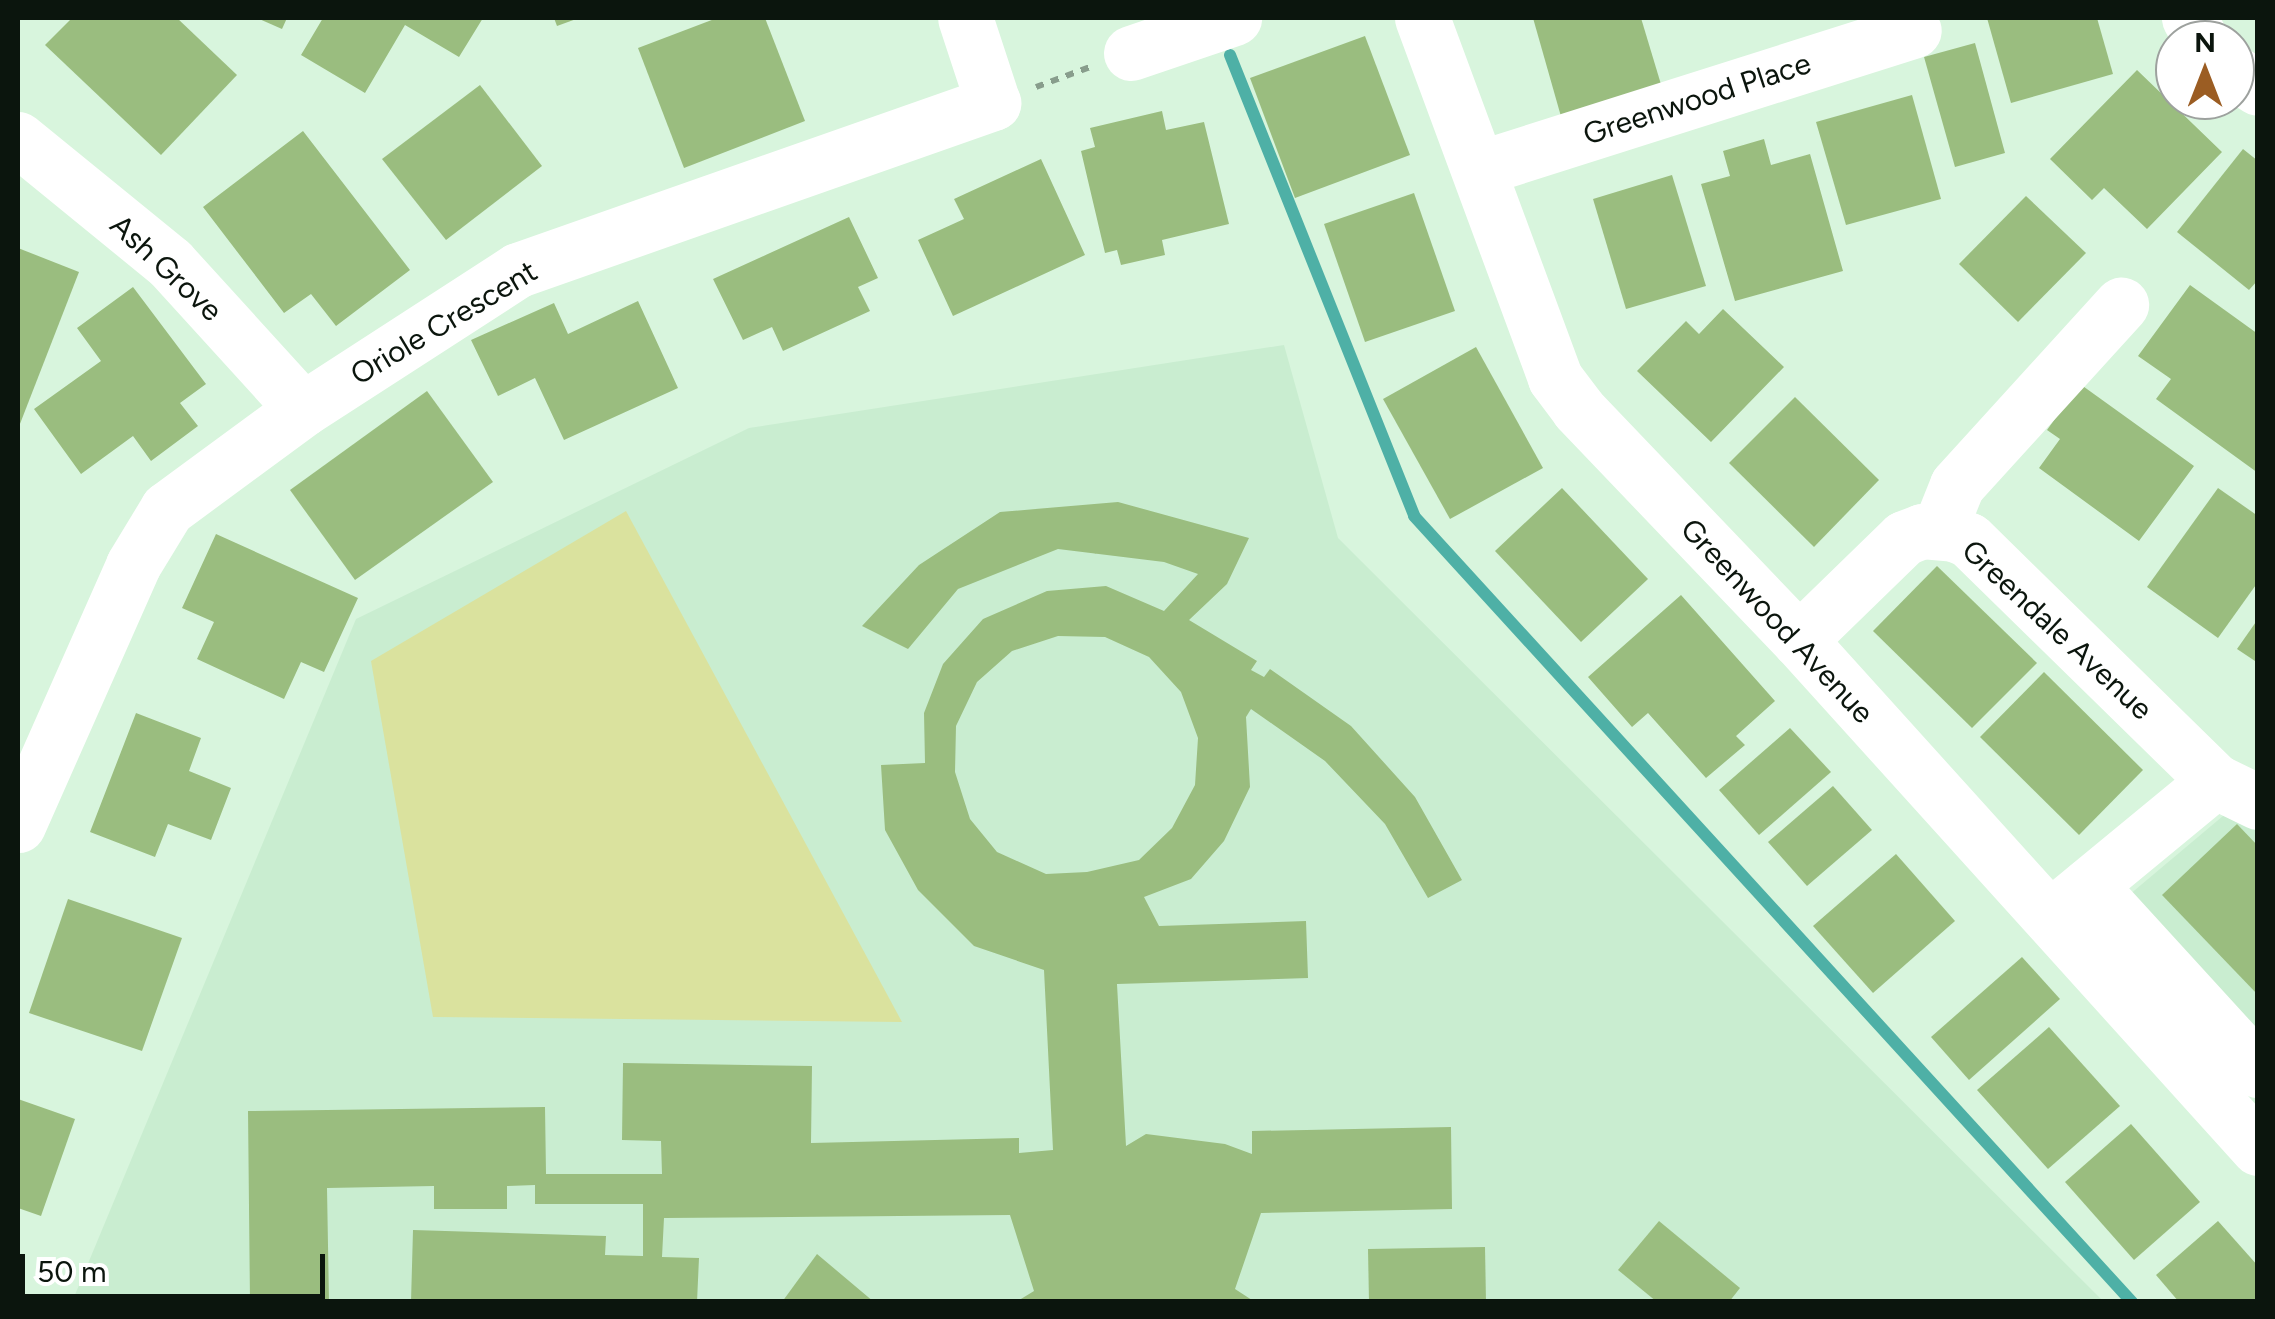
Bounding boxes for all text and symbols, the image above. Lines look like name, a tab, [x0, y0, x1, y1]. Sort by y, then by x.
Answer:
north arrow	[2155, 20, 2255, 120]
text: N	[2194, 25, 2216, 59]
street label: Greenwood Place	[1579, 45, 1815, 153]
street label: Ash Grove	[103, 207, 229, 329]
street label: Oriole Crescent	[344, 253, 544, 393]
street label: Greenwood Avenue	[1673, 511, 1881, 731]
street label: Greendale Avenue	[1954, 533, 2160, 727]
scale bar	[25, 1234, 330, 1296]
text: 50 m	[37, 1253, 106, 1290]

